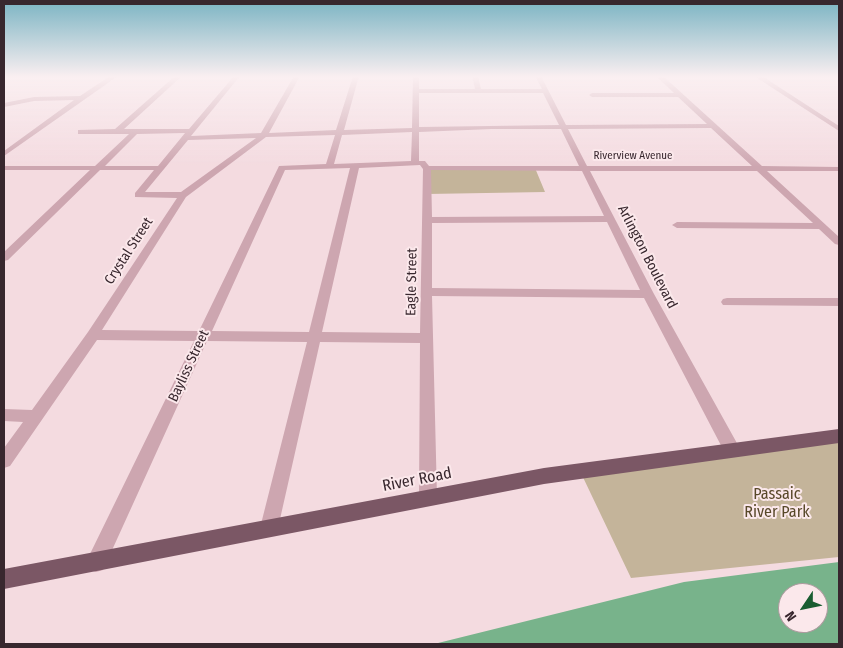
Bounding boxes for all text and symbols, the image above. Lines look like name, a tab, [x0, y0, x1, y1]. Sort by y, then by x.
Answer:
street label: Riverview Avenue	[594, 149, 672, 163]
street label: Arlington Boulevard	[614, 203, 680, 311]
street label: Crystal Street	[101, 214, 157, 288]
street label: Eagle Street	[403, 248, 421, 316]
street label: Bayliss Street	[165, 327, 213, 405]
street label: River Road	[381, 464, 453, 496]
park label: Passaic River Park	[744, 485, 810, 523]
north arrow	[778, 583, 828, 633]
text: N	[782, 608, 800, 624]

